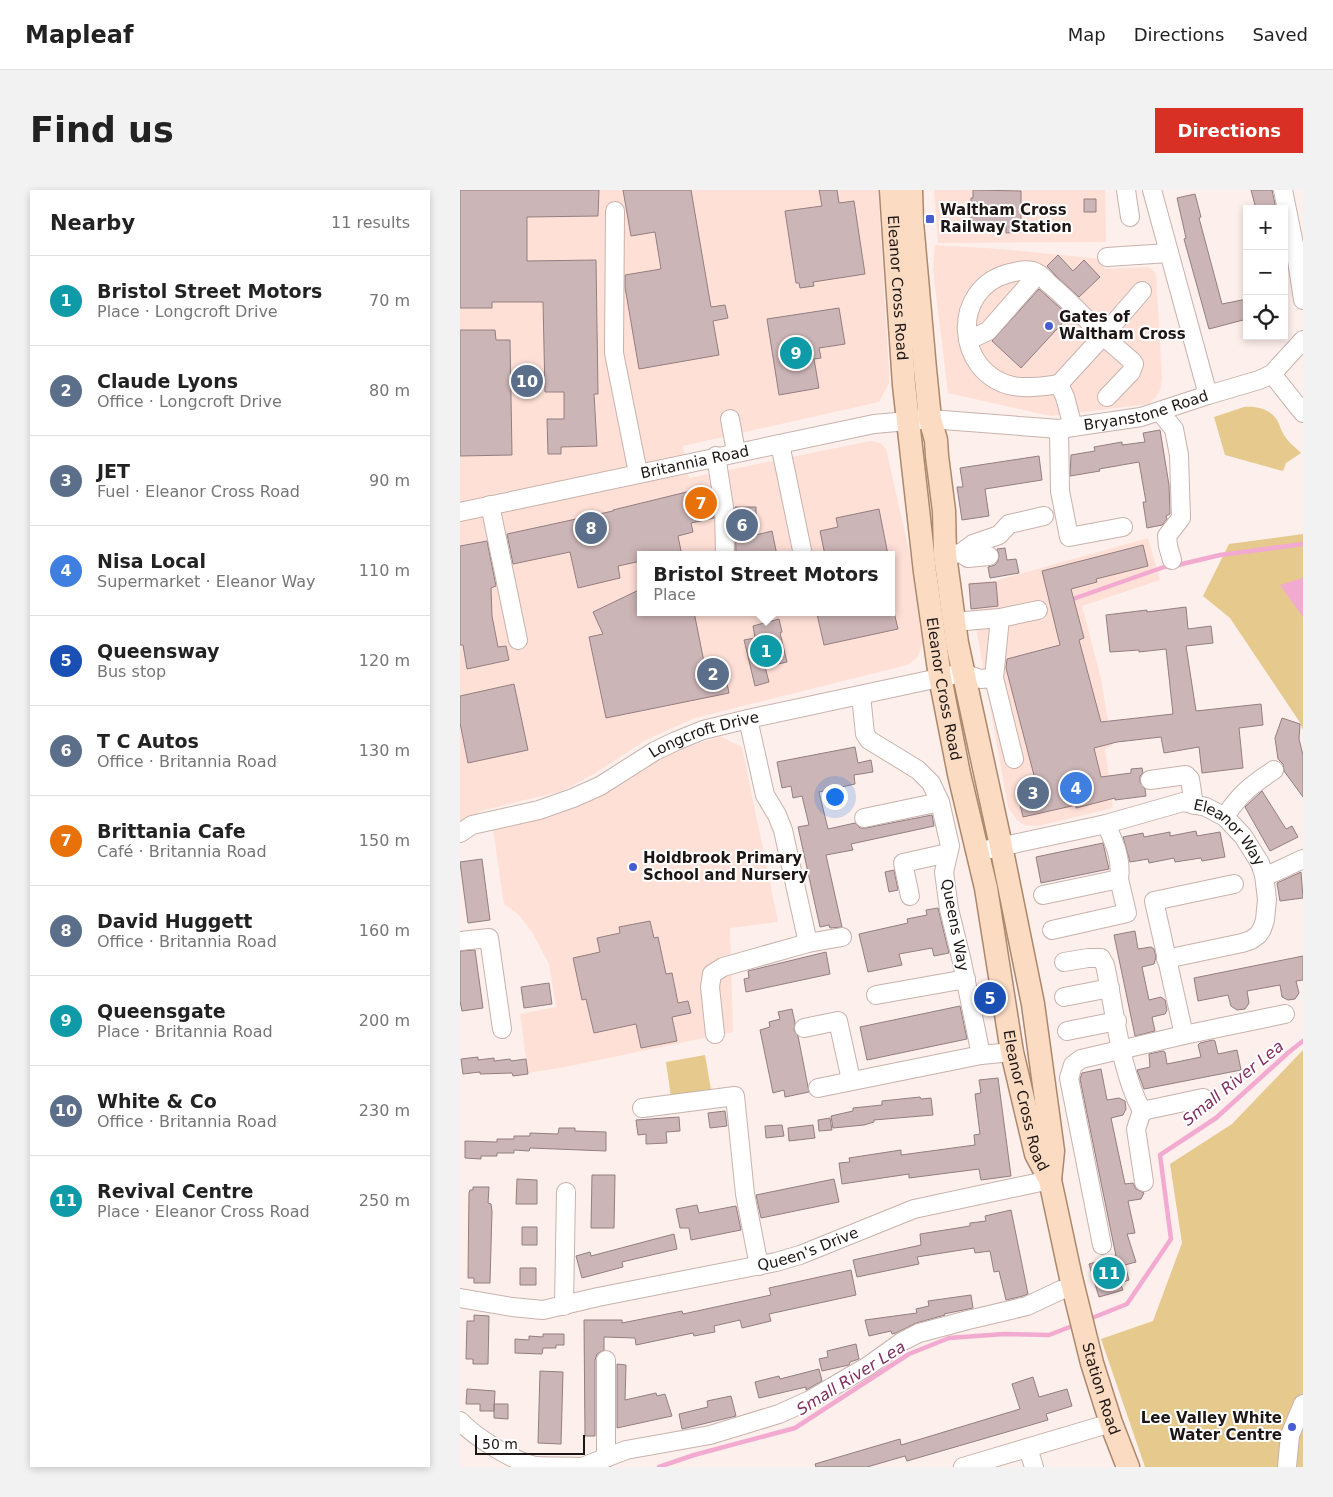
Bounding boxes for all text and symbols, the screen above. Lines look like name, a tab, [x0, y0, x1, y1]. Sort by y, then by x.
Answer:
text: Mapleaf	[25, 21, 133, 49]
text: Map	[1068, 24, 1106, 45]
text: Directions	[1134, 24, 1224, 45]
text: Saved	[1252, 24, 1308, 45]
button: Directions	[1155, 108, 1303, 153]
text: Find us	[30, 110, 174, 150]
place label: Waltham Cross Railway Station	[940, 201, 1072, 236]
map controls	[1243, 205, 1288, 340]
button: +	[1243, 205, 1288, 250]
text: Nearby	[50, 211, 135, 235]
text: 11 results	[331, 213, 410, 232]
marker: Waltham Cross Railway Station	[924, 213, 936, 225]
street label: Eleanor Cross Road	[884, 215, 911, 361]
button: −	[1243, 250, 1288, 295]
text: Bristol Street Motors	[97, 280, 322, 302]
text: 1	[60, 291, 72, 310]
text: 70 m	[369, 291, 410, 310]
button: locate	[1243, 295, 1288, 340]
text: Place · Longcroft Drive	[97, 302, 278, 321]
place label: Gates of Waltham Cross	[1059, 308, 1186, 343]
marker: Gates of Waltham Cross	[1043, 320, 1055, 332]
pin: 9	[780, 334, 812, 372]
pin: 10	[511, 362, 543, 400]
text: Claude Lyons	[97, 370, 238, 392]
text: 2	[60, 381, 72, 400]
text: 80 m	[369, 381, 410, 400]
street label: Bryanstone Road	[1082, 386, 1211, 434]
text: Office · Longcroft Drive	[97, 392, 282, 411]
street label: Britannia Road	[639, 442, 751, 482]
text: JET	[97, 460, 130, 482]
text: 3	[60, 471, 72, 490]
text: 90 m	[369, 471, 410, 490]
text: Fuel · Eleanor Cross Road	[97, 482, 300, 501]
pin: 7	[685, 484, 717, 522]
pin: 6	[726, 506, 758, 544]
pin: 8	[575, 509, 607, 547]
text: Nisa Local	[97, 550, 206, 572]
popup	[637, 551, 895, 616]
text: 4	[60, 561, 72, 580]
text: 110 m	[359, 561, 410, 580]
text: Bristol Street Motors	[653, 563, 879, 585]
text: Supermarket · Eleanor Way	[97, 572, 316, 591]
text: Place	[653, 585, 696, 604]
street label: Eleanor Cross Road	[923, 616, 965, 762]
pin: 1	[750, 632, 782, 670]
text: Queensway	[97, 640, 219, 662]
text: 5	[60, 651, 72, 670]
text: 120 m	[359, 651, 410, 670]
pin: 2	[697, 655, 729, 693]
text: Bus stop	[97, 662, 166, 681]
street label: Longcroft Drive	[645, 708, 761, 762]
text: T C Autos	[97, 730, 199, 752]
text: 6	[60, 741, 72, 760]
text: 130 m	[359, 741, 410, 760]
text: Office · Britannia Road	[97, 752, 277, 771]
pin: 4	[1060, 769, 1092, 807]
pin: 3	[1017, 774, 1049, 812]
your location	[822, 784, 848, 810]
street label: Eleanor Way	[1192, 796, 1269, 869]
text: Brittania Cafe	[97, 820, 246, 842]
text: 7	[60, 831, 72, 850]
text: 150 m	[359, 831, 410, 850]
text: Café · Britannia Road	[97, 842, 267, 861]
place label: Holdbrook Primary School and Nursery	[643, 849, 808, 884]
marker: Holdbrook Primary School and Nursery	[627, 861, 639, 873]
street label: Queens Way	[937, 877, 973, 973]
text: David Huggett	[97, 910, 252, 932]
text: 8	[60, 921, 72, 940]
text: 160 m	[359, 921, 410, 940]
text: Office · Britannia Road	[97, 932, 277, 951]
pin: 5	[974, 979, 1006, 1017]
text: Queensgate	[97, 1000, 226, 1022]
text: 9	[60, 1011, 72, 1030]
text: 200 m	[359, 1011, 410, 1030]
text: Place · Britannia Road	[97, 1022, 273, 1041]
street label: Eleanor Cross Road	[1000, 1028, 1053, 1174]
water label: Small River Lea	[1179, 1036, 1287, 1130]
text: White & Co	[97, 1090, 217, 1112]
text: 10	[55, 1101, 77, 1120]
text: 230 m	[359, 1101, 410, 1120]
text: Office · Britannia Road	[97, 1112, 277, 1131]
text: Revival Centre	[97, 1180, 253, 1202]
text: 11	[55, 1191, 77, 1210]
text: 250 m	[359, 1191, 410, 1210]
text: Place · Eleanor Cross Road	[97, 1202, 310, 1221]
street label: Queen's Drive	[756, 1223, 861, 1274]
pin: 11	[1093, 1254, 1125, 1292]
water label: Small River Lea	[793, 1337, 909, 1419]
street label: Station Road	[1078, 1341, 1124, 1438]
place label: Lee Valley White Water Centre	[1141, 1409, 1282, 1444]
marker: Lee Valley White Water Centre	[1286, 1421, 1298, 1433]
scale bar	[475, 1432, 585, 1455]
text: 50 m	[482, 1436, 518, 1452]

